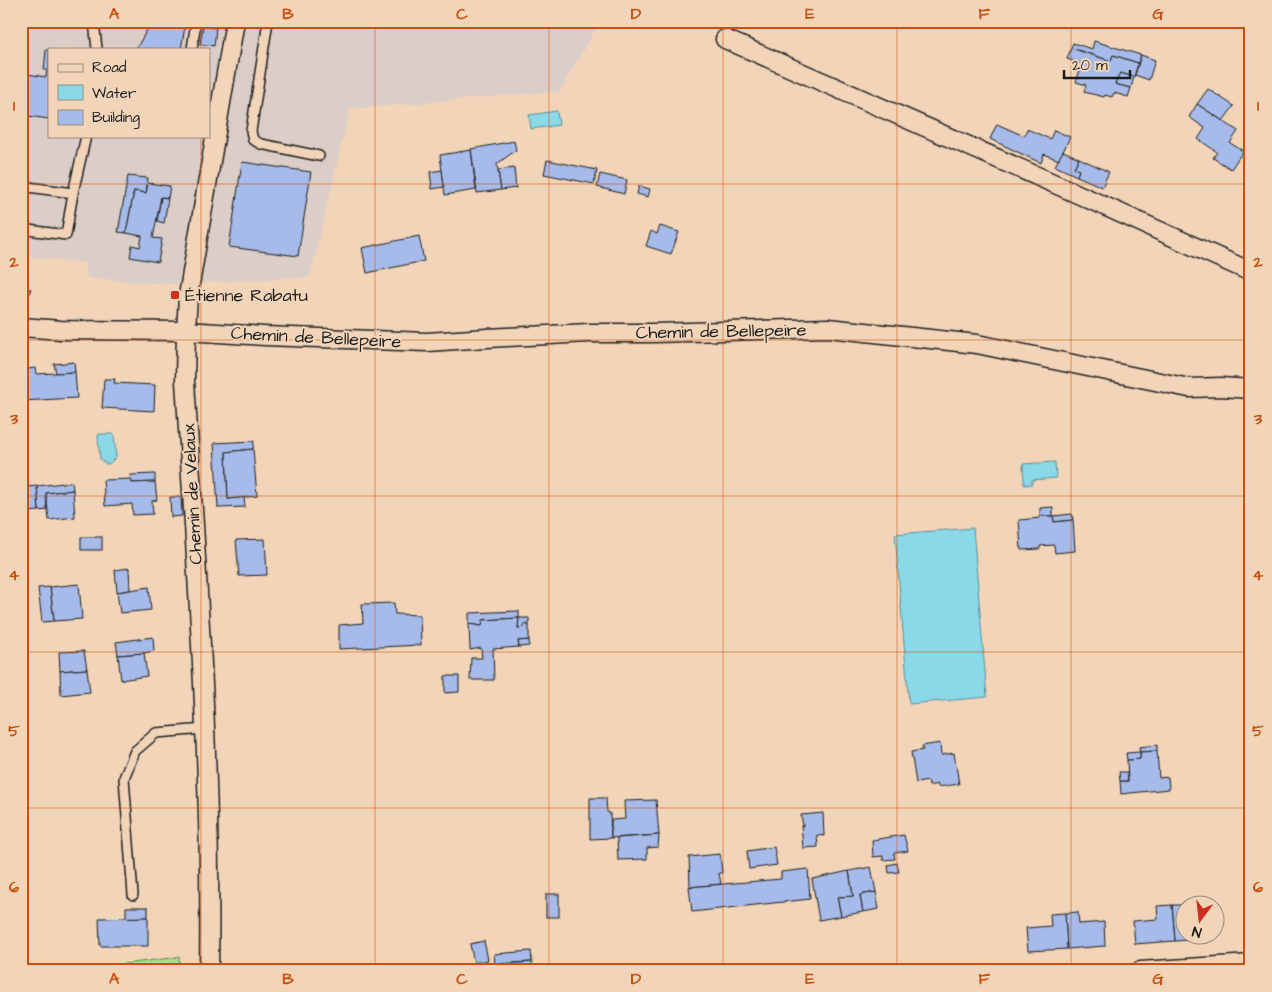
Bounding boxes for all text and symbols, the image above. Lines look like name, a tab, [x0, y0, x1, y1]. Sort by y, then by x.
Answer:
text: A	[109, 3, 120, 25]
text: B	[282, 3, 294, 25]
text: C	[456, 3, 468, 25]
text: D	[631, 3, 642, 25]
text: E	[805, 3, 815, 25]
text: F	[978, 3, 990, 25]
text: G	[1152, 3, 1164, 25]
legend	[48, 48, 210, 138]
scale bar	[1064, 48, 1131, 80]
text: 20 m	[1072, 55, 1108, 76]
text: Road	[92, 57, 127, 78]
text: Water	[92, 83, 136, 104]
text: 1	[13, 95, 16, 117]
text: 1	[1257, 95, 1260, 117]
text: Building	[92, 107, 140, 129]
text: 2	[8, 251, 19, 273]
text: 2	[1252, 251, 1263, 273]
place label: Étienne Rabatu	[185, 283, 308, 308]
marker: Étienne Rabatu	[169, 289, 181, 301]
street label: Chemin de Bellepeire	[635, 318, 807, 345]
street label: Chemin de Bellepeire	[230, 321, 402, 354]
text: 3	[9, 408, 19, 430]
text: 3	[1253, 408, 1263, 430]
street label: Chemin de Velaux	[176, 422, 209, 565]
text: 4	[9, 564, 20, 586]
text: 4	[1253, 564, 1264, 586]
text: 5	[8, 720, 20, 742]
text: 5	[1252, 720, 1264, 742]
text: 6	[9, 876, 19, 898]
text: 6	[1253, 876, 1263, 898]
north arrow	[1174, 894, 1224, 944]
text: N	[1190, 921, 1204, 942]
text: A	[109, 968, 120, 990]
text: B	[282, 968, 294, 990]
text: C	[456, 968, 468, 990]
text: D	[631, 968, 642, 990]
text: E	[805, 968, 815, 990]
text: F	[978, 968, 990, 990]
text: G	[1152, 968, 1164, 990]

